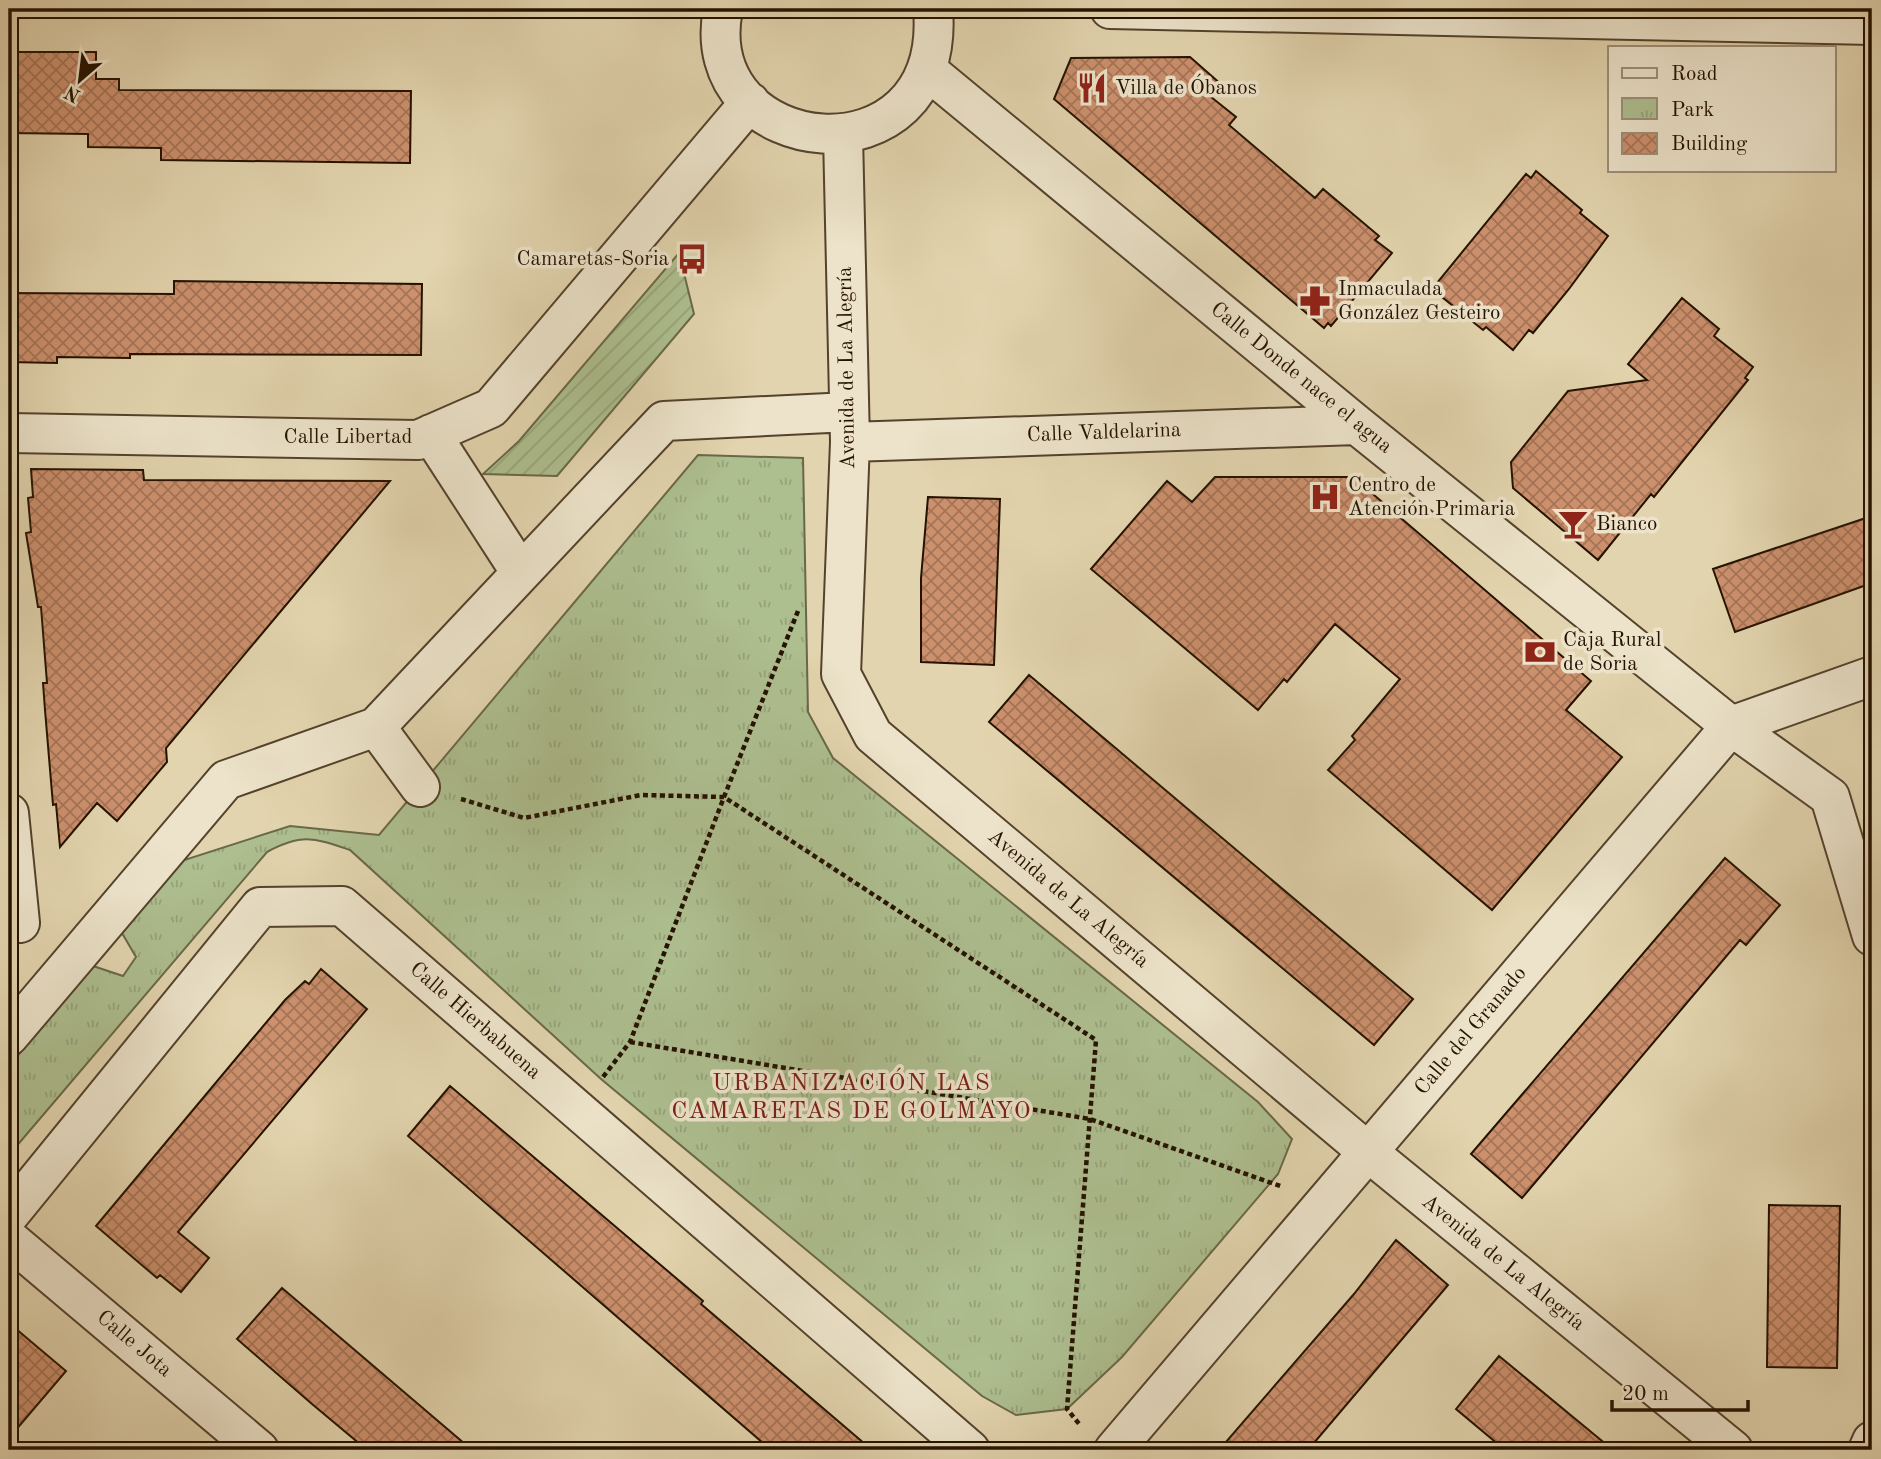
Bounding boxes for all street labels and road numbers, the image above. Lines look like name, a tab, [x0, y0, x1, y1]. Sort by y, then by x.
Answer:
street label: Avenida de La Alegría	[835, 266, 859, 470]
street label: Calle Donde nace el agua	[1206, 298, 1396, 458]
street label: Calle Valdelarina	[1026, 420, 1182, 446]
street label: Calle Libertad	[284, 427, 412, 448]
street label: Avenida de La Alegría	[984, 826, 1152, 972]
street label: Calle Hierbabuena	[405, 959, 545, 1083]
street label: Calle del Granado	[1411, 963, 1531, 1099]
street label: Avenida de La Alegría	[1418, 1191, 1588, 1335]
street label: Calle Jota	[92, 1307, 176, 1381]

